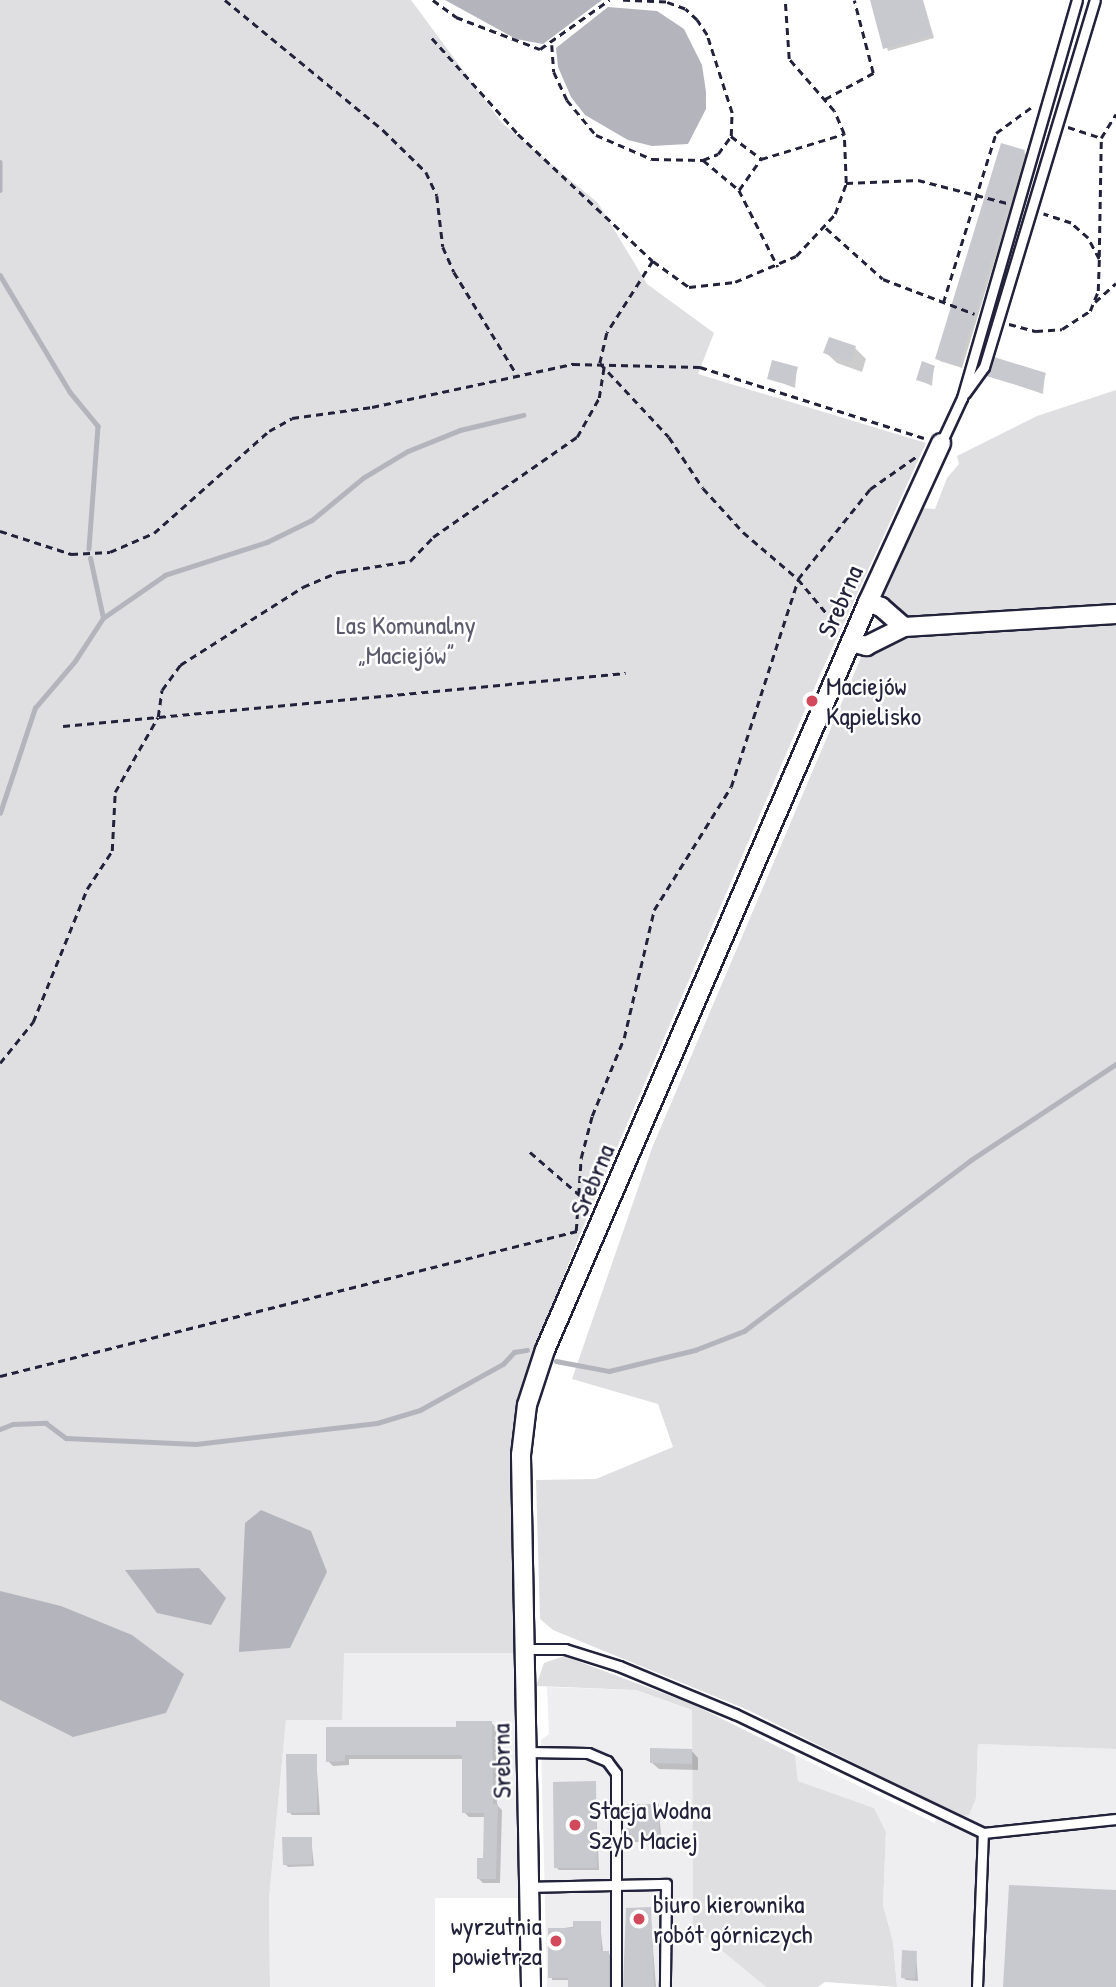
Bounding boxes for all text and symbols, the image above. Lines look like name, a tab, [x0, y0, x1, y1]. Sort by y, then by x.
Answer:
street label: Srebrna	[811, 560, 869, 642]
park label: Las Komunalny „Maciejów”	[336, 609, 476, 670]
place label: Maciejów Kąpielisko	[826, 670, 921, 732]
marker: Maciejów Kąpielisko	[804, 693, 820, 709]
street label: Srebrna	[563, 1139, 621, 1221]
street label: Srebrna	[485, 1723, 517, 1799]
place label: Stacja Wodna Szyb Maciej	[589, 1794, 711, 1856]
marker: Stacja Wodna Szyb Maciej	[567, 1817, 583, 1833]
place label: biuro kierownika robót górniczych	[653, 1888, 812, 1950]
place label: wyrzutnia powietrza	[451, 1910, 542, 1972]
marker: biuro kierownika robót górniczych	[631, 1911, 647, 1927]
marker: wyrzutnia powietrza	[548, 1933, 564, 1949]

